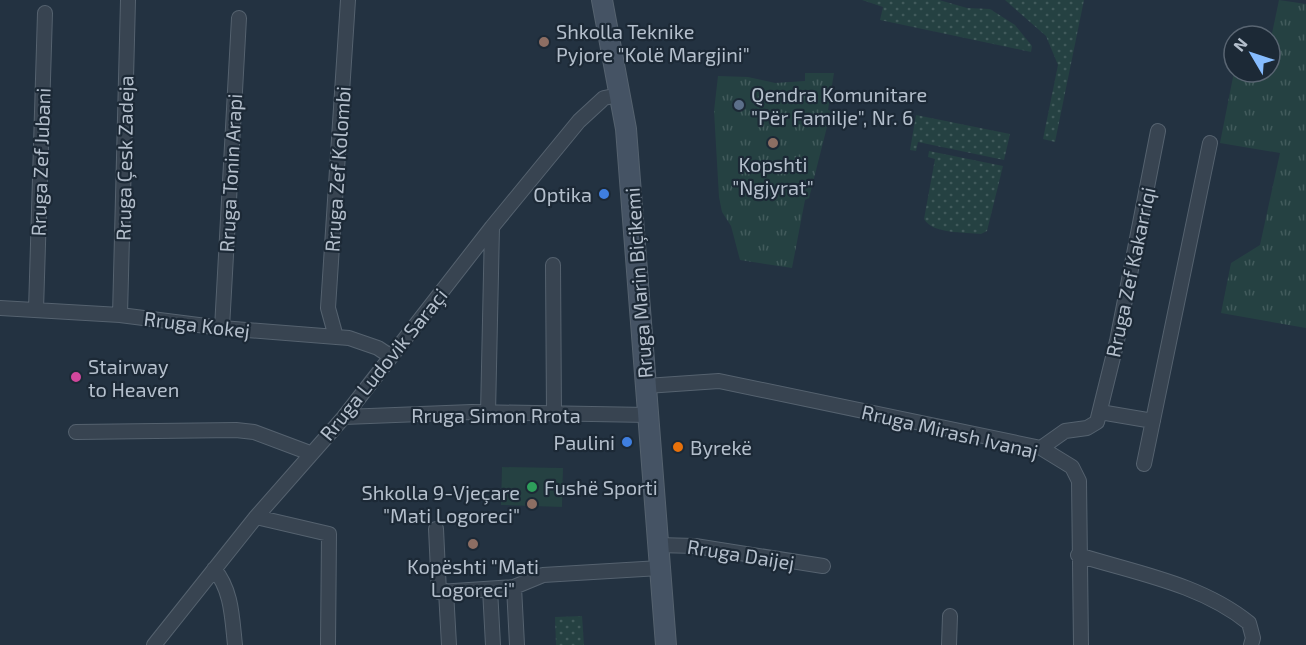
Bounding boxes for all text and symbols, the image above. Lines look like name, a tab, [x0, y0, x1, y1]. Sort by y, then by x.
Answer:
place label: Shkolla Teknike Pyjore "Kolë Margjini"	[556, 19, 750, 66]
north arrow	[1222, 24, 1282, 84]
text: N	[1229, 34, 1251, 55]
marker: Shkolla Teknike Pyjore "Kolë Margjini"	[537, 35, 551, 49]
street label: Rruga Çesk Zadeja	[111, 75, 138, 241]
place label: Qendra Komunitare "Për Familje", Nr. 6	[751, 82, 927, 129]
street label: Rruga Zef Kolombi	[319, 85, 355, 253]
street label: Rruga Zef Jubani	[25, 87, 55, 237]
street label: Rruga Tonin Arapi	[214, 93, 246, 253]
marker: Qendra Komunitare "Për Familje", Nr. 6	[732, 98, 746, 112]
marker: Kopshti "Ngjyrat"	[766, 136, 780, 150]
place label: Kopshti "Ngjyrat"	[732, 152, 814, 199]
place label: Optika	[533, 182, 592, 206]
street label: Rruga Zef Kakarriqi	[1100, 185, 1160, 359]
marker: Optika	[597, 187, 611, 201]
street label: Rruga Marin Biçikemi	[619, 187, 658, 379]
street label: Rruga Ludovik Saraçi	[314, 283, 452, 445]
street label: Rruga Kokej	[143, 306, 251, 342]
place label: Stairway to Heaven	[88, 354, 179, 401]
marker: Stairway to Heaven	[69, 370, 83, 384]
street label: Rruga Mirash Ivanaj	[859, 399, 1041, 463]
street label: Rruga Simon Rrota	[411, 403, 581, 427]
place label: Paulini	[553, 430, 615, 454]
marker: Paulini	[620, 435, 634, 449]
place label: Byrekë	[690, 435, 752, 459]
marker: Byrekë	[671, 440, 685, 454]
place label: Fushë Sporti	[544, 475, 658, 499]
place label: Shkolla 9-Vjeçare "Mati Logoreci"	[361, 480, 520, 527]
marker: Fushë Sporti	[525, 480, 539, 494]
marker: Shkolla 9-Vjeçare "Mati Logoreci"	[525, 497, 539, 511]
street label: Rruga Daijej	[686, 534, 796, 574]
marker: Kopështi "Mati Logoreci"	[466, 537, 480, 551]
place label: Kopështi "Mati Logoreci"	[407, 554, 539, 601]

